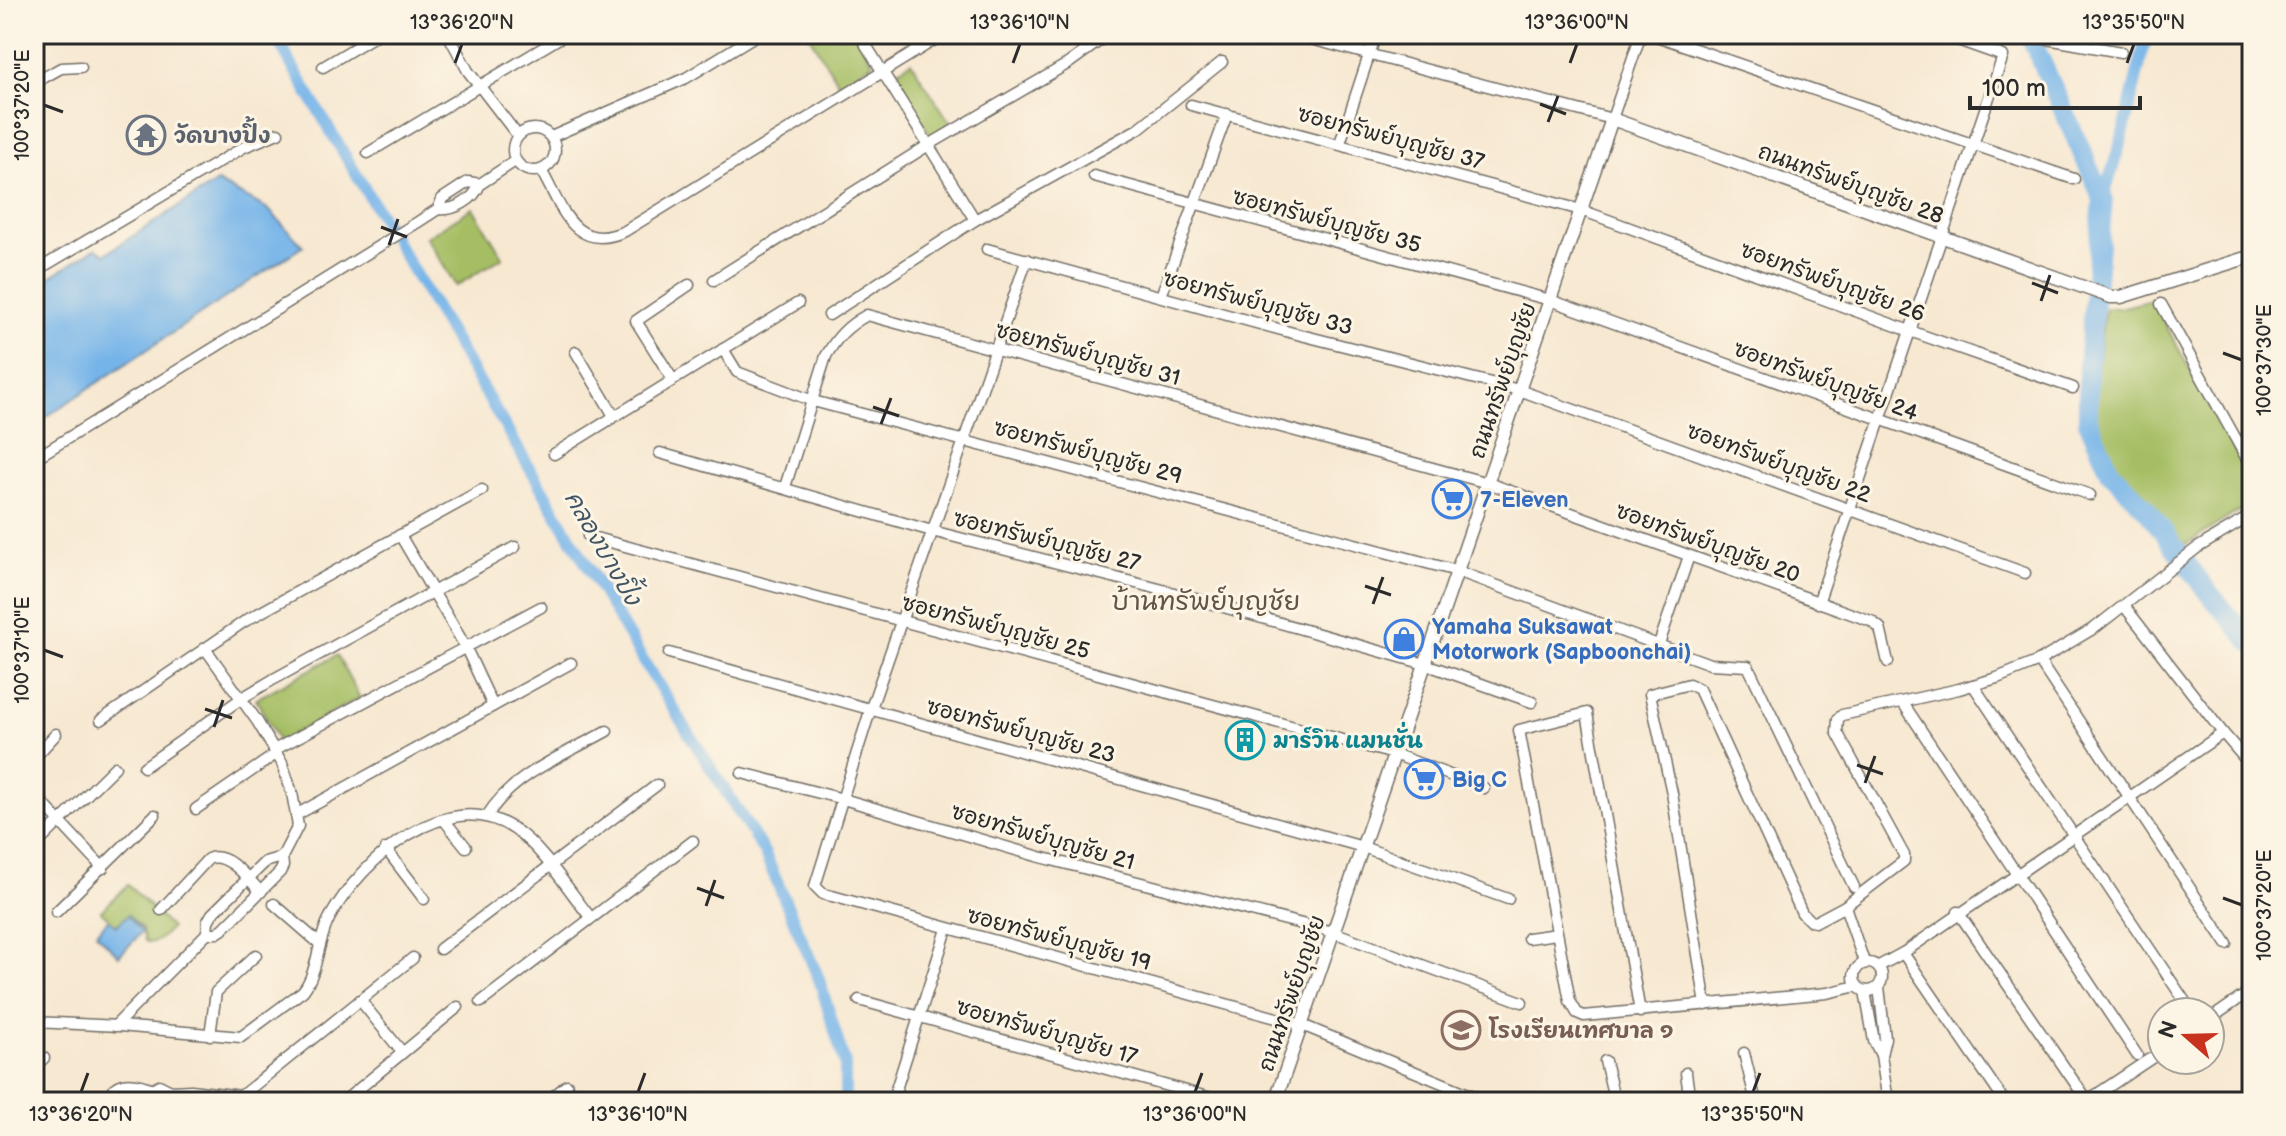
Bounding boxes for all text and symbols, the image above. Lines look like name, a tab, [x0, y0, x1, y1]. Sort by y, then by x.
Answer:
text: 13°36'20"N	[410, 11, 514, 35]
text: 13°36'10"N	[970, 11, 1070, 35]
text: 13°36'00"N	[1525, 11, 1629, 35]
text: 13°35'50"N	[2083, 11, 2185, 35]
text: 100°37'20"E	[11, 49, 35, 161]
scale bar	[1970, 60, 2140, 110]
text: 100 m	[1982, 74, 2046, 103]
street label: ซอยทรัพย์บุญชัย 37	[1294, 99, 1488, 178]
temple icon: วัดบางปิ้ง	[125, 114, 167, 156]
place label: วัดบางปิ้ง	[174, 116, 270, 150]
street label: ถนนทรัพย์บุญชัย 28	[1753, 136, 1948, 232]
street label: ซอยทรัพย์บุญชัย 35	[1229, 181, 1424, 262]
street label: ซอยทรัพย์บุญชัย 26	[1736, 235, 1929, 330]
street label: ซอยทรัพย์บุญชัย 33	[1159, 263, 1356, 344]
street label: ถนนทรัพย์บุญชัย	[1462, 298, 1545, 463]
text: 100°37'30"E	[2253, 304, 2277, 416]
street label: ซอยทรัพย์บุญชัย 31	[992, 315, 1184, 394]
street label: ซอยทรัพย์บุญชัย 24	[1729, 334, 1923, 429]
street label: ซอยทรัพย์บุญชัย 29	[990, 412, 1185, 493]
street label: ซอยทรัพย์บุญชัย 22	[1682, 416, 1875, 511]
supermarket icon: 7-Eleven	[1431, 478, 1473, 520]
water label: คลองบางปิ้ง	[558, 483, 654, 612]
place label: 7-Eleven	[1480, 487, 1569, 514]
street label: ซอยทรัพย์บุญชัย 20	[1611, 496, 1804, 591]
street label: ซอยทรัพย์บุญชัย 27	[950, 503, 1144, 580]
district label: บ้านทรัพย์บุญชัย	[1112, 585, 1300, 620]
street label: ซอยทรัพย์บุญชัย 25	[898, 587, 1093, 668]
text: 100°37'10"E	[11, 596, 35, 704]
place label: Yamaha Suksawat Motorwork (Sapboonchai)	[1432, 614, 1691, 666]
shop icon: Yamaha Suksawat Motorwork (Sapboonchai)	[1383, 618, 1425, 660]
street label: ซอยทรัพย์บุญชัย 23	[923, 691, 1118, 772]
building icon: มาร์วิน แมนชั่น	[1224, 719, 1266, 761]
place label: มาร์วิน แมนชั่น	[1273, 721, 1423, 755]
supermarket icon: Big C	[1403, 758, 1445, 800]
place label: Big C	[1452, 767, 1507, 794]
street label: ซอยทรัพย์บุญชัย 21	[947, 796, 1138, 878]
text: 100°37'20"E	[2253, 849, 2277, 961]
street label: ซอยทรัพย์บุญชัย 19	[963, 900, 1154, 979]
street label: ถนนทรัพย์บุญชัย	[1251, 911, 1334, 1076]
street label: ซอยทรัพย์บุญชัย 17	[952, 992, 1141, 1073]
north arrow	[2146, 996, 2226, 1076]
school or university icon: โรงเรียนเทศบาล ๑	[1440, 1009, 1482, 1051]
place label: โรงเรียนเทศบาล ๑	[1488, 1016, 1673, 1045]
text: N	[2153, 1017, 2184, 1042]
text: 13°36'20"N	[29, 1103, 133, 1127]
text: 13°36'10"N	[588, 1103, 688, 1127]
text: 13°36'00"N	[1143, 1103, 1247, 1127]
text: 13°35'50"N	[1702, 1103, 1804, 1127]

